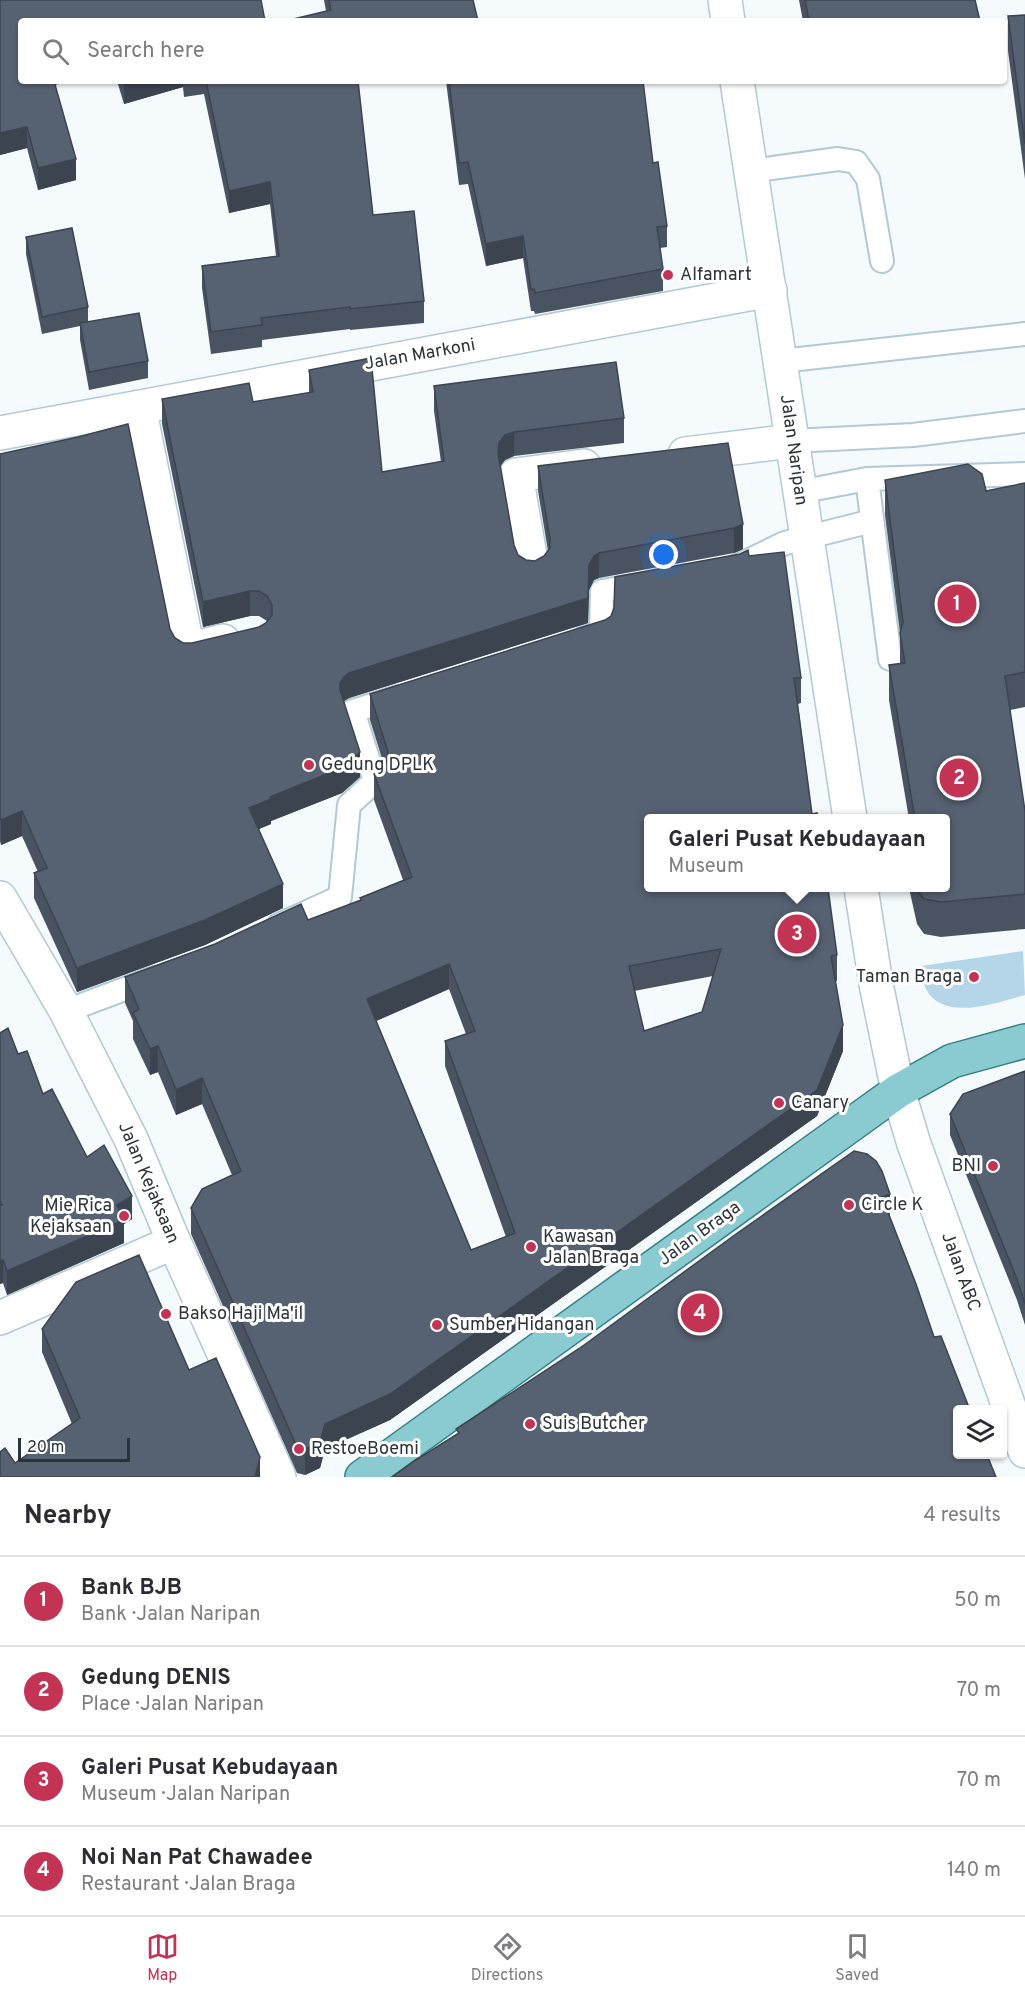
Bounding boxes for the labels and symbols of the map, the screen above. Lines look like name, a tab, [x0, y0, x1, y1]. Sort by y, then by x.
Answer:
place label: Alfamart	[680, 264, 752, 287]
marker: Alfamart	[661, 268, 675, 282]
street label: Jalan Markoni	[363, 334, 477, 376]
street label: Jalan Naripan	[774, 393, 812, 507]
your location	[649, 540, 678, 569]
pin: 1	[938, 582, 976, 626]
place label: Gedung DPLK	[321, 754, 434, 777]
pin: 2	[940, 756, 978, 800]
marker: Gedung DPLK	[302, 758, 316, 772]
pin: 3	[778, 912, 816, 956]
place label: Taman Braga	[856, 966, 962, 989]
marker: Taman Braga	[967, 970, 981, 984]
place label: Canary	[791, 1092, 849, 1115]
marker: Canary	[772, 1096, 786, 1110]
street label: Jalan Kejaksaan	[112, 1119, 184, 1247]
place label: BNI	[952, 1155, 981, 1178]
marker: BNI	[986, 1159, 1000, 1173]
place label: Circle K	[861, 1194, 923, 1217]
place label: Mie Rica Kejaksaan	[30, 1195, 112, 1239]
street label: Jalan Braga	[654, 1196, 746, 1272]
marker: Circle K	[842, 1198, 856, 1212]
marker: Mie Rica Kejaksaan	[117, 1209, 131, 1223]
place label: Kawasan Jalan Braga	[543, 1226, 639, 1270]
street label: Jalan ABC	[935, 1229, 985, 1315]
marker: Kawasan Jalan Braga	[524, 1240, 538, 1254]
pin: 4	[680, 1290, 720, 1336]
place label: Bakso Haji Ma'il	[178, 1303, 303, 1326]
marker: Bakso Haji Ma'il	[159, 1307, 173, 1321]
place label: Sumber Hidangan	[449, 1314, 594, 1337]
marker: Sumber Hidangan	[430, 1318, 444, 1332]
place label: Suis Butcher	[542, 1413, 645, 1436]
marker: Suis Butcher	[523, 1417, 537, 1431]
scale bar	[18, 1435, 130, 1462]
place label: RestoeBoemi	[311, 1438, 419, 1461]
marker: RestoeBoemi	[292, 1442, 306, 1456]

